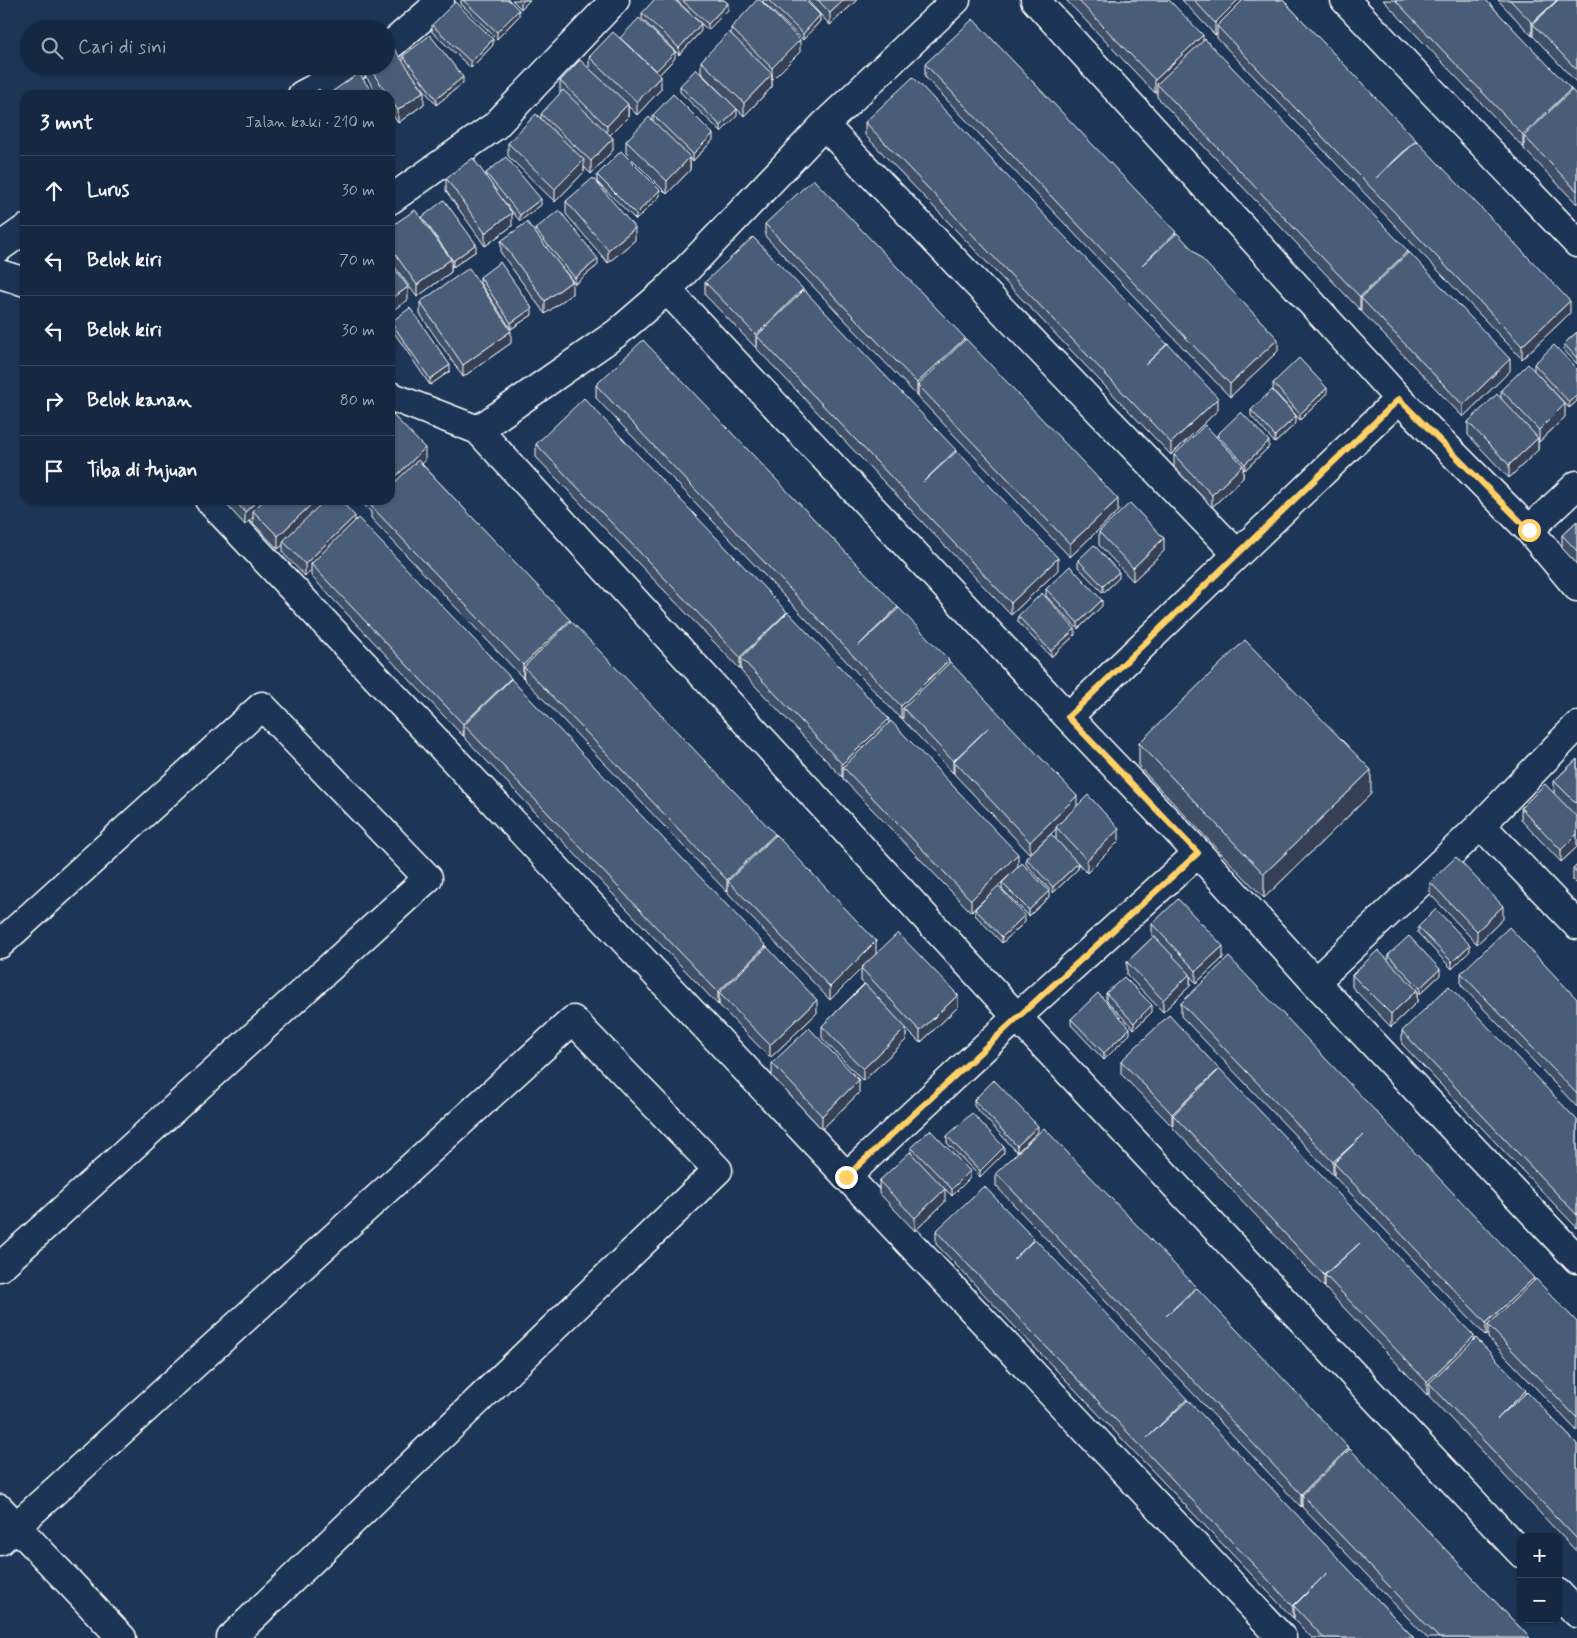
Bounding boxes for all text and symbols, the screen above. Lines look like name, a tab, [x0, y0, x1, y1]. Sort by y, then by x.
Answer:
search box	[20, 20, 395, 75]
icon: search	[38, 34, 66, 62]
text: Cari di sini	[78, 35, 166, 60]
text: 3 mnt	[40, 109, 93, 137]
text: Jalan kaki · 210 m	[245, 112, 375, 133]
icon: ahead	[40, 177, 68, 205]
text: Lurus	[87, 178, 129, 203]
text: 30 m	[342, 180, 375, 201]
icon: left	[40, 247, 68, 275]
text: Belok kiri	[87, 248, 162, 273]
text: 70 m	[339, 250, 375, 271]
icon: left	[40, 317, 68, 345]
text: Belok kiri	[87, 318, 162, 343]
text: 30 m	[342, 320, 375, 341]
icon: right	[40, 387, 68, 415]
text: Belok kanan	[87, 388, 192, 413]
text: 80 m	[340, 390, 375, 411]
icon: arrive	[40, 457, 68, 485]
text: Tiba di tujuan	[87, 458, 198, 483]
route start	[1518, 519, 1541, 542]
route end	[835, 1166, 858, 1189]
map controls	[1517, 1533, 1562, 1623]
button: +	[1517, 1533, 1562, 1578]
button: −	[1517, 1578, 1562, 1623]

